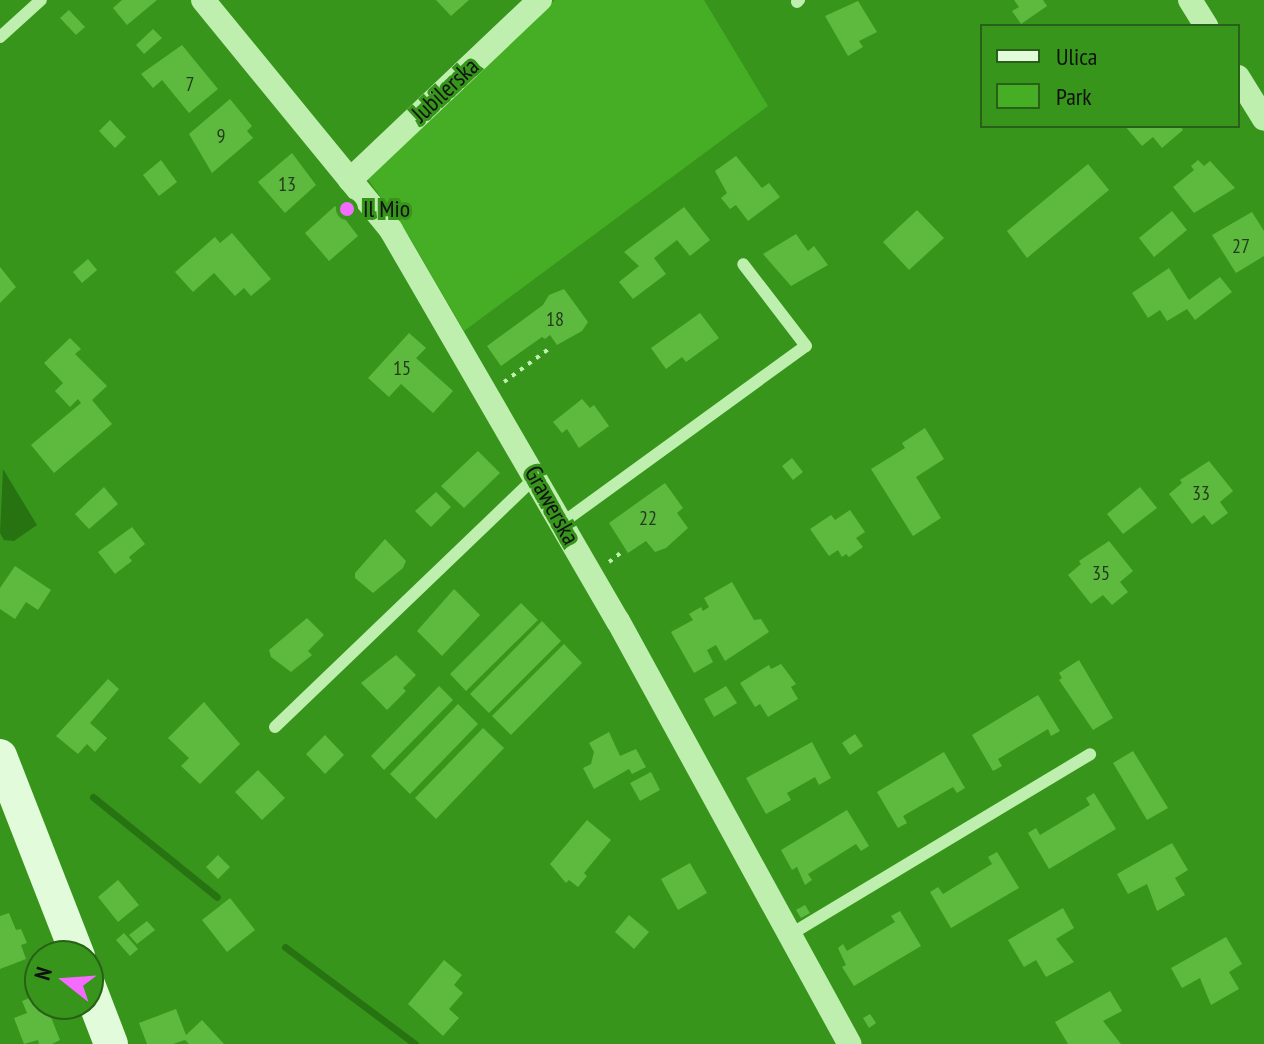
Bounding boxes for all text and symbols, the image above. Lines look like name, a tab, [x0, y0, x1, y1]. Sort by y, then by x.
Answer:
legend	[980, 24, 1240, 128]
text: Ulica	[1056, 41, 1097, 72]
street label: Jubilerska	[406, 52, 484, 128]
house number: 7	[186, 72, 194, 96]
text: Park	[1056, 81, 1092, 112]
house number: 9	[217, 124, 225, 148]
house number: 13	[278, 172, 296, 196]
place label: Il Mio	[363, 195, 410, 223]
marker: Il Mio	[338, 200, 356, 218]
house number: 27	[1232, 234, 1250, 258]
house number: 18	[546, 307, 564, 331]
house number: 15	[393, 356, 411, 380]
street label: Grawerska	[519, 461, 585, 549]
house number: 33	[1192, 481, 1210, 505]
house number: 22	[639, 506, 657, 530]
house number: 35	[1092, 561, 1110, 585]
north arrow	[24, 940, 104, 1020]
text: N	[28, 964, 58, 983]

